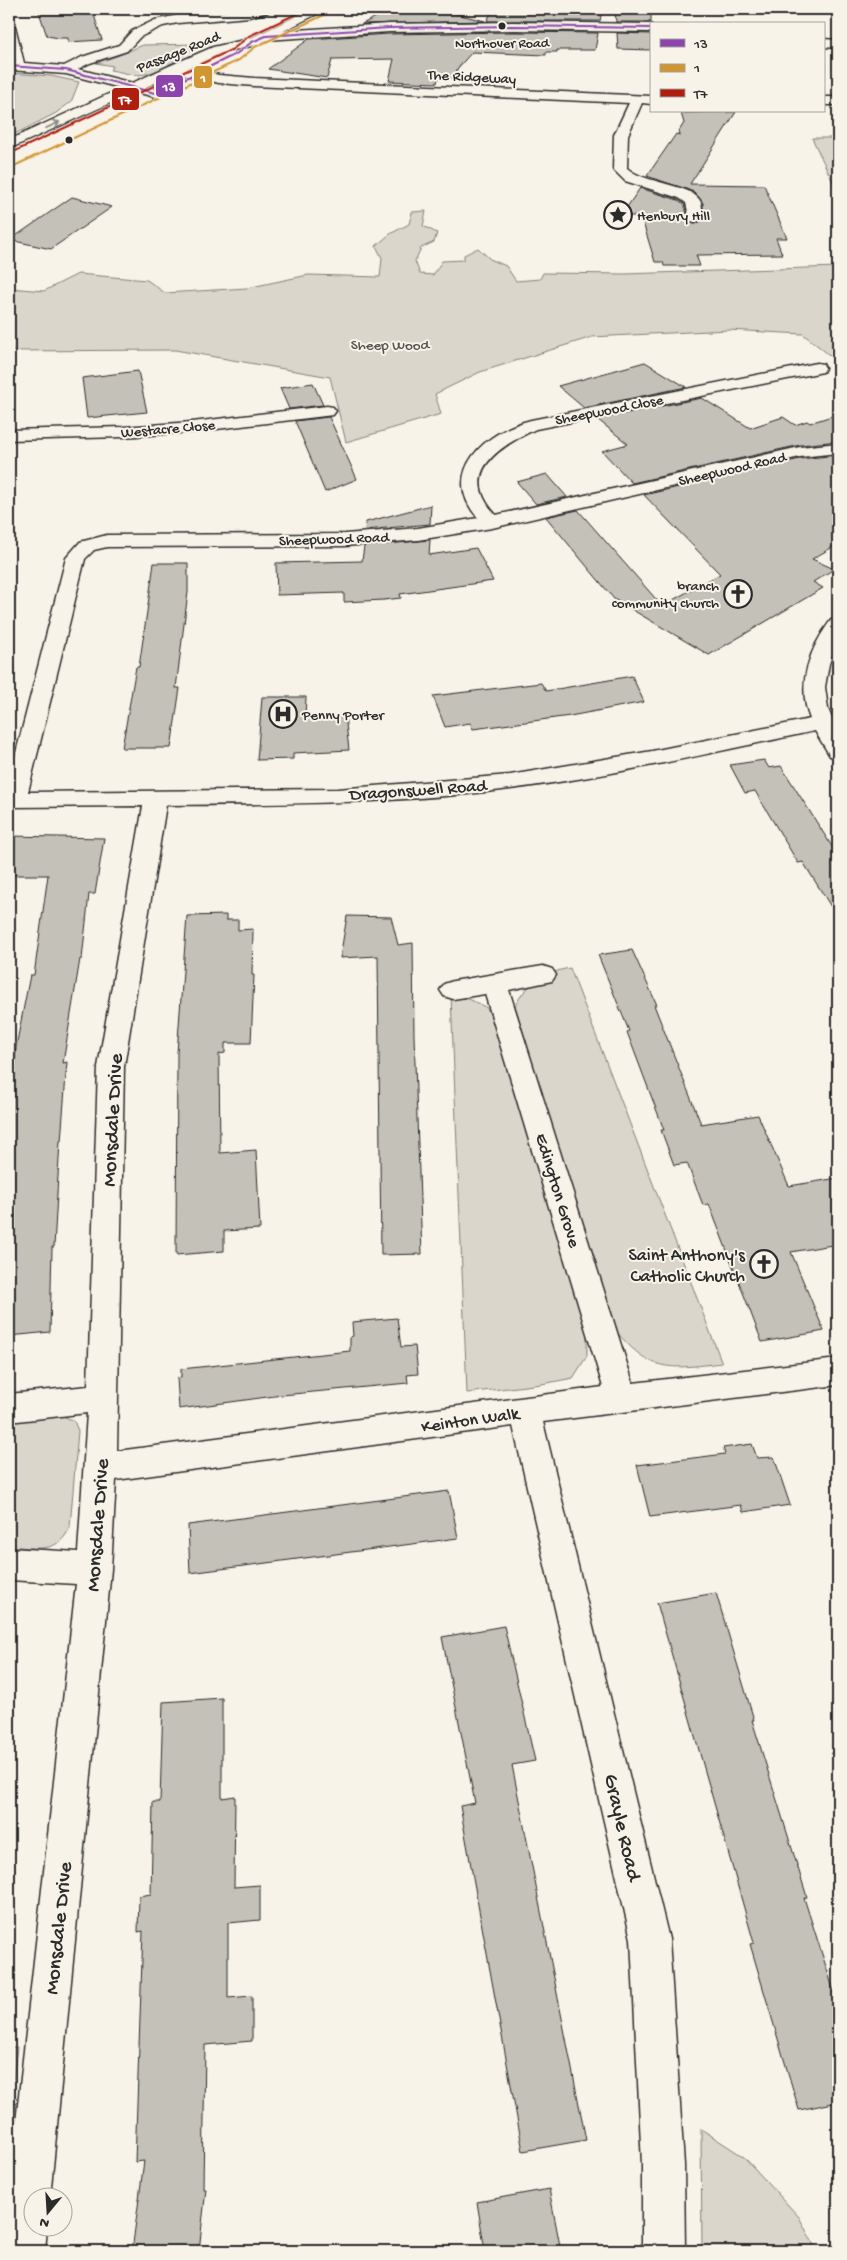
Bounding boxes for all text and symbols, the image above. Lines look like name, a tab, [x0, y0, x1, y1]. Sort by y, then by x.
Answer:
marker: Northover Road	[497, 21, 507, 31]
legend	[650, 22, 824, 112]
street label: Passage Road	[133, 27, 224, 78]
place label: Northover Road	[455, 36, 551, 53]
text: 13	[693, 36, 708, 54]
text: 1	[693, 60, 700, 78]
line badge: 1	[193, 65, 213, 89]
street label: The Ridgeway	[426, 67, 517, 89]
text: 1	[199, 71, 206, 88]
line badge: 13	[155, 74, 184, 98]
text: 13	[162, 80, 175, 97]
text: T7	[693, 86, 709, 104]
line badge: T7	[111, 87, 140, 111]
text: T7	[118, 93, 132, 110]
one-way arrow	[45, 119, 60, 129]
unlabelled marker	[64, 135, 74, 145]
place icon: Henbury Hill	[603, 200, 633, 230]
place label: Henbury Hill	[637, 208, 710, 226]
park label: Sheep Wood	[351, 337, 430, 355]
street label: Sheepwood Close	[554, 392, 665, 430]
street label: Westacre Close	[120, 417, 216, 443]
street label: Sheepwood Road	[677, 449, 789, 491]
street label: Sheepwood Road	[279, 529, 391, 551]
place label: branch community church	[612, 578, 719, 613]
church icon: branch community church	[723, 579, 753, 609]
hospital icon: Penny Porter	[268, 699, 298, 729]
place label: Penny Porter	[301, 707, 385, 725]
street label: Dragonswell Road	[348, 776, 489, 807]
street label: Monsdale Drive	[99, 1052, 131, 1187]
street label: Edington Grove	[529, 1131, 584, 1251]
place label: Saint Anthony's Catholic Church	[628, 1246, 746, 1288]
church icon: Saint Anthony's Catholic Church	[749, 1249, 779, 1279]
street label: Keinton Walk	[420, 1404, 523, 1439]
street label: Monsdale Drive	[82, 1457, 117, 1593]
street label: Grayle Road	[596, 1772, 645, 1885]
street label: Monsdale Drive	[41, 1860, 80, 1996]
north arrow	[22, 2188, 72, 2238]
text: N	[38, 2212, 52, 2231]

